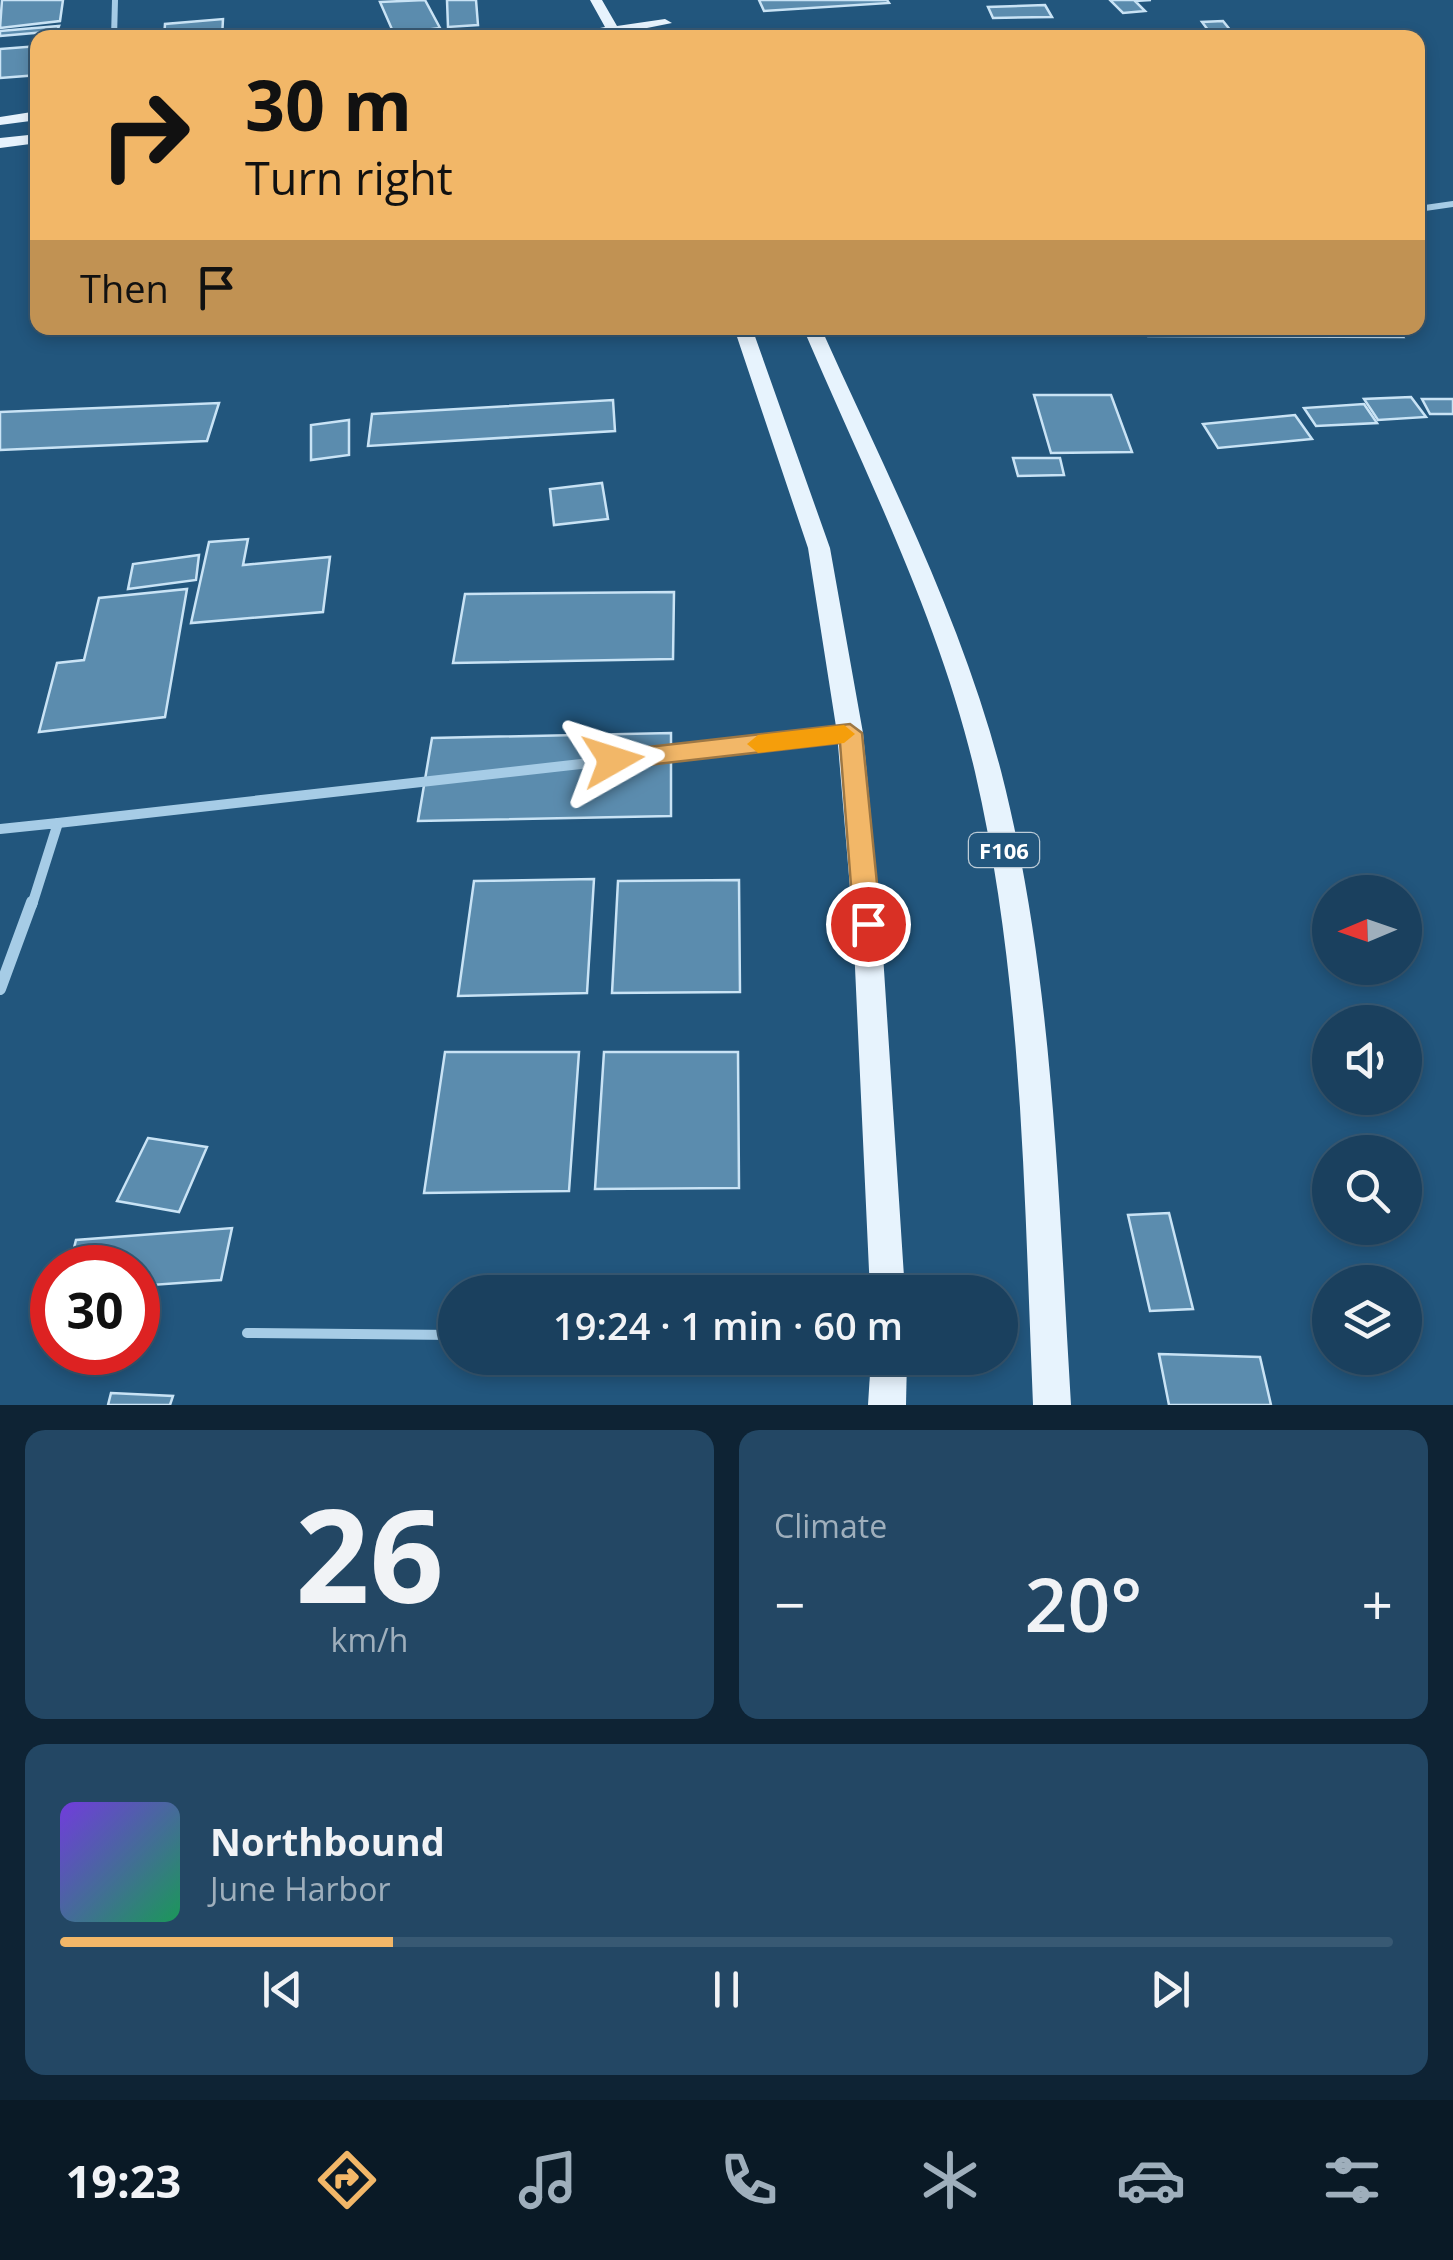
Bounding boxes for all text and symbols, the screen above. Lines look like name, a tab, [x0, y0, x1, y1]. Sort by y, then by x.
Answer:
text: 30 m	[245, 56, 412, 152]
icon: right	[80, 70, 210, 200]
text: Turn right	[245, 147, 453, 208]
icon: arrive	[189, 260, 244, 315]
text: Then	[80, 262, 169, 314]
position arrow	[561, 708, 665, 812]
road number: F106	[969, 833, 1039, 867]
north arrow	[1312, 875, 1422, 985]
map controls	[1312, 875, 1422, 1375]
pin	[826, 882, 911, 967]
icon: arrive	[841, 897, 896, 952]
button: sound	[1312, 1005, 1422, 1115]
button: search	[1312, 1135, 1422, 1245]
speed limit sign: 30	[30, 1245, 160, 1375]
button: layers	[1312, 1265, 1422, 1375]
text: 19:24 · 1 min · 60 m	[553, 1299, 903, 1351]
text: 26	[295, 1464, 444, 1641]
text: Climate	[774, 1504, 887, 1547]
text: 20°	[1025, 1552, 1142, 1654]
text: −	[774, 1566, 805, 1641]
text: +	[1362, 1566, 1393, 1641]
text: km/h	[331, 1618, 408, 1661]
text: Northbound	[210, 1815, 445, 1867]
text: June Harbor	[210, 1867, 390, 1910]
icon: previous	[255, 1962, 310, 2017]
icon: pause	[699, 1962, 754, 2017]
icon: next	[1143, 1962, 1198, 2017]
icon: directions	[312, 2145, 382, 2215]
icon: music	[513, 2145, 583, 2215]
icon: phone	[714, 2145, 784, 2215]
icon: climate	[915, 2145, 985, 2215]
icon: car	[1116, 2145, 1186, 2215]
icon: filters	[1317, 2145, 1387, 2215]
text: 19:23	[66, 2150, 181, 2211]

